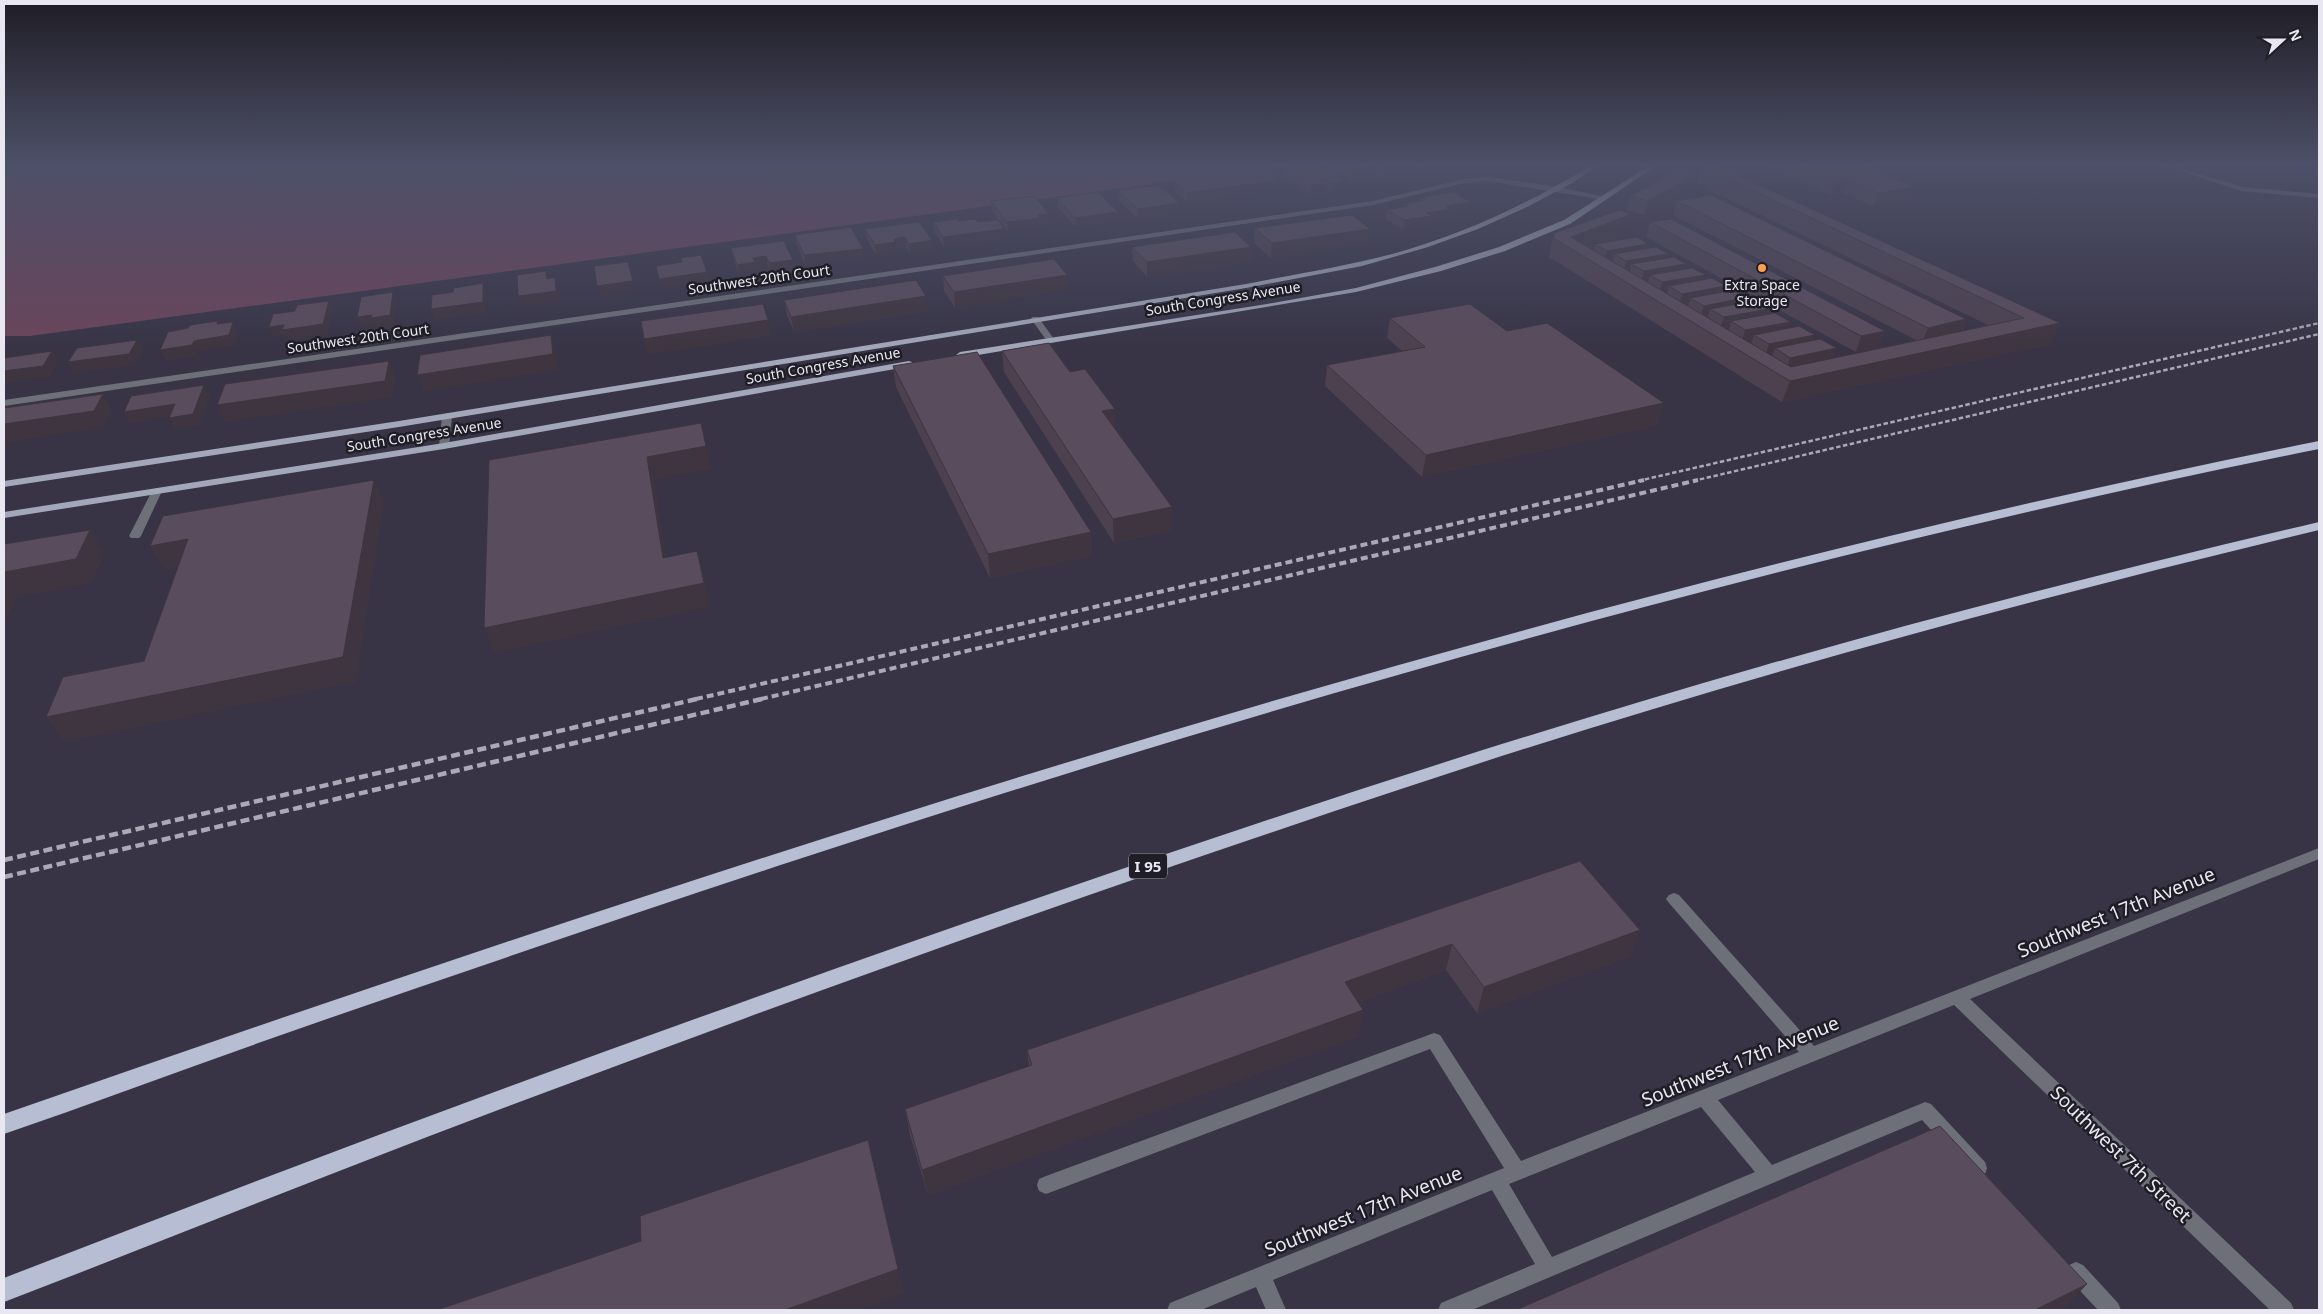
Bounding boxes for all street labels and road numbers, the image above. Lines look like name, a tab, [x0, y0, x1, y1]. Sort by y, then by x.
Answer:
street label: Southwest 20th Court	[687, 260, 831, 298]
street label: South Congress Avenue	[1144, 276, 1302, 320]
street label: Southwest 20th Court	[286, 319, 430, 357]
street label: South Congress Avenue	[744, 342, 902, 388]
street label: South Congress Avenue	[345, 412, 503, 456]
road number: I 95	[1129, 854, 1167, 878]
street label: Southwest 17th Avenue	[2013, 860, 2219, 964]
street label: Southwest 17th Avenue	[1637, 1009, 1843, 1113]
street label: Southwest 7th Street	[2045, 1080, 2197, 1228]
street label: Southwest 17th Avenue	[1260, 1159, 1466, 1263]

